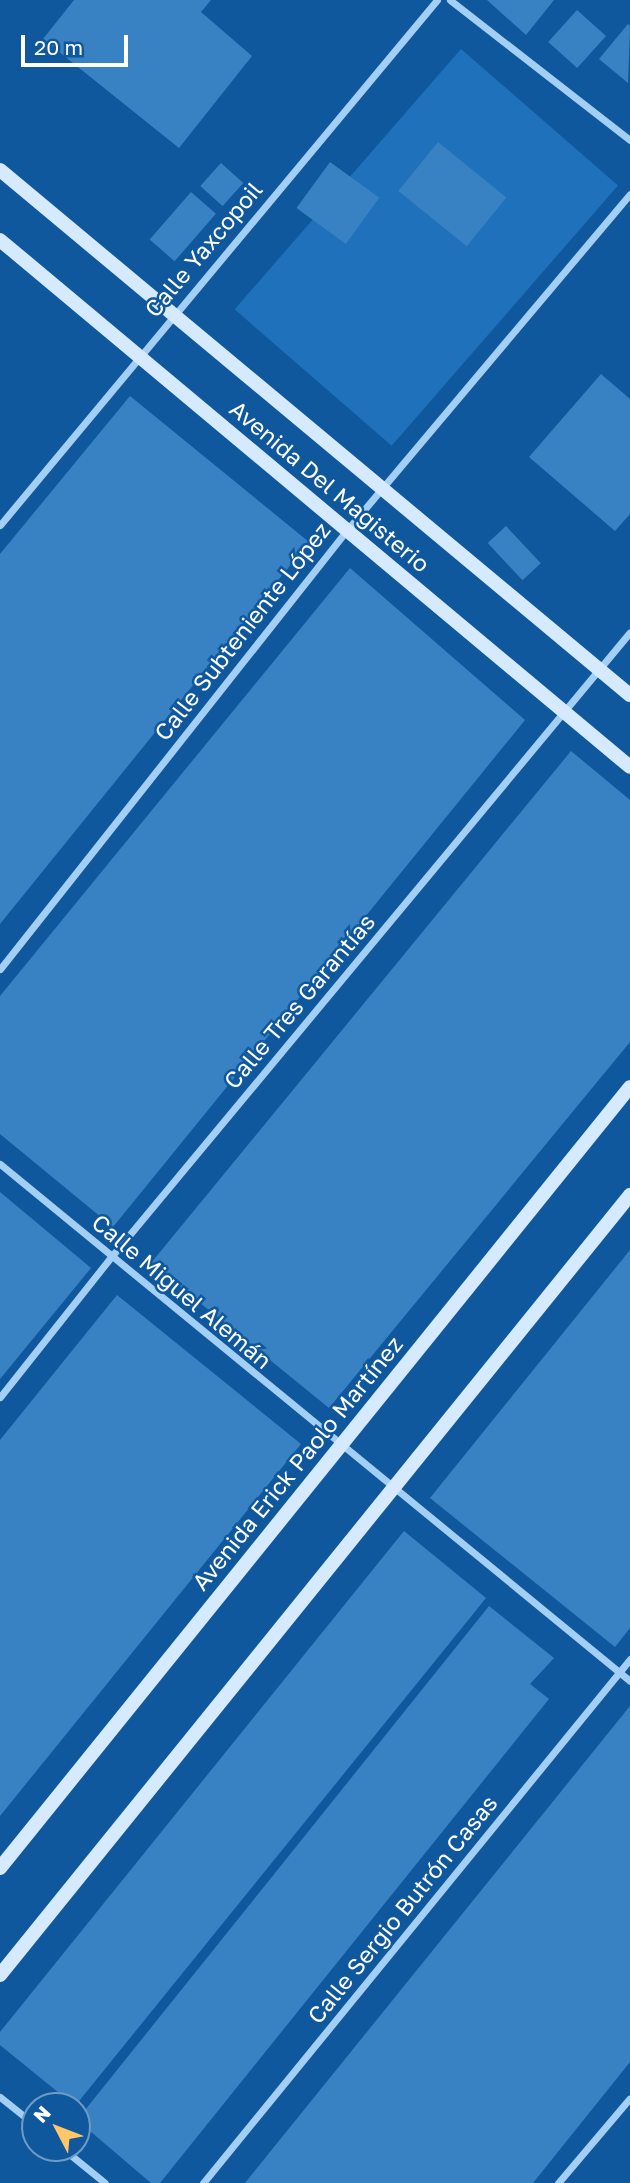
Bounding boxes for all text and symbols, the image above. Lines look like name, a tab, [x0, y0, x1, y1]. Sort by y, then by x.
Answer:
scale bar	[24, 21, 131, 65]
text: 20 m	[34, 34, 83, 60]
street label: Calle Yaxcopoil	[138, 176, 268, 322]
street label: Avenida Del Magisterio	[224, 394, 436, 578]
street label: Calle Subteniente López	[148, 516, 336, 746]
street label: Calle Tres Garantías	[218, 908, 380, 1094]
street label: Calle Miguel Alemán	[87, 1208, 277, 1374]
street label: Avenida Erick Paolo Martínez	[186, 1331, 408, 1595]
street label: Calle Sergio Butrón Casas	[301, 1789, 503, 2029]
north arrow	[21, 2092, 91, 2162]
text: N	[28, 2101, 55, 2127]

